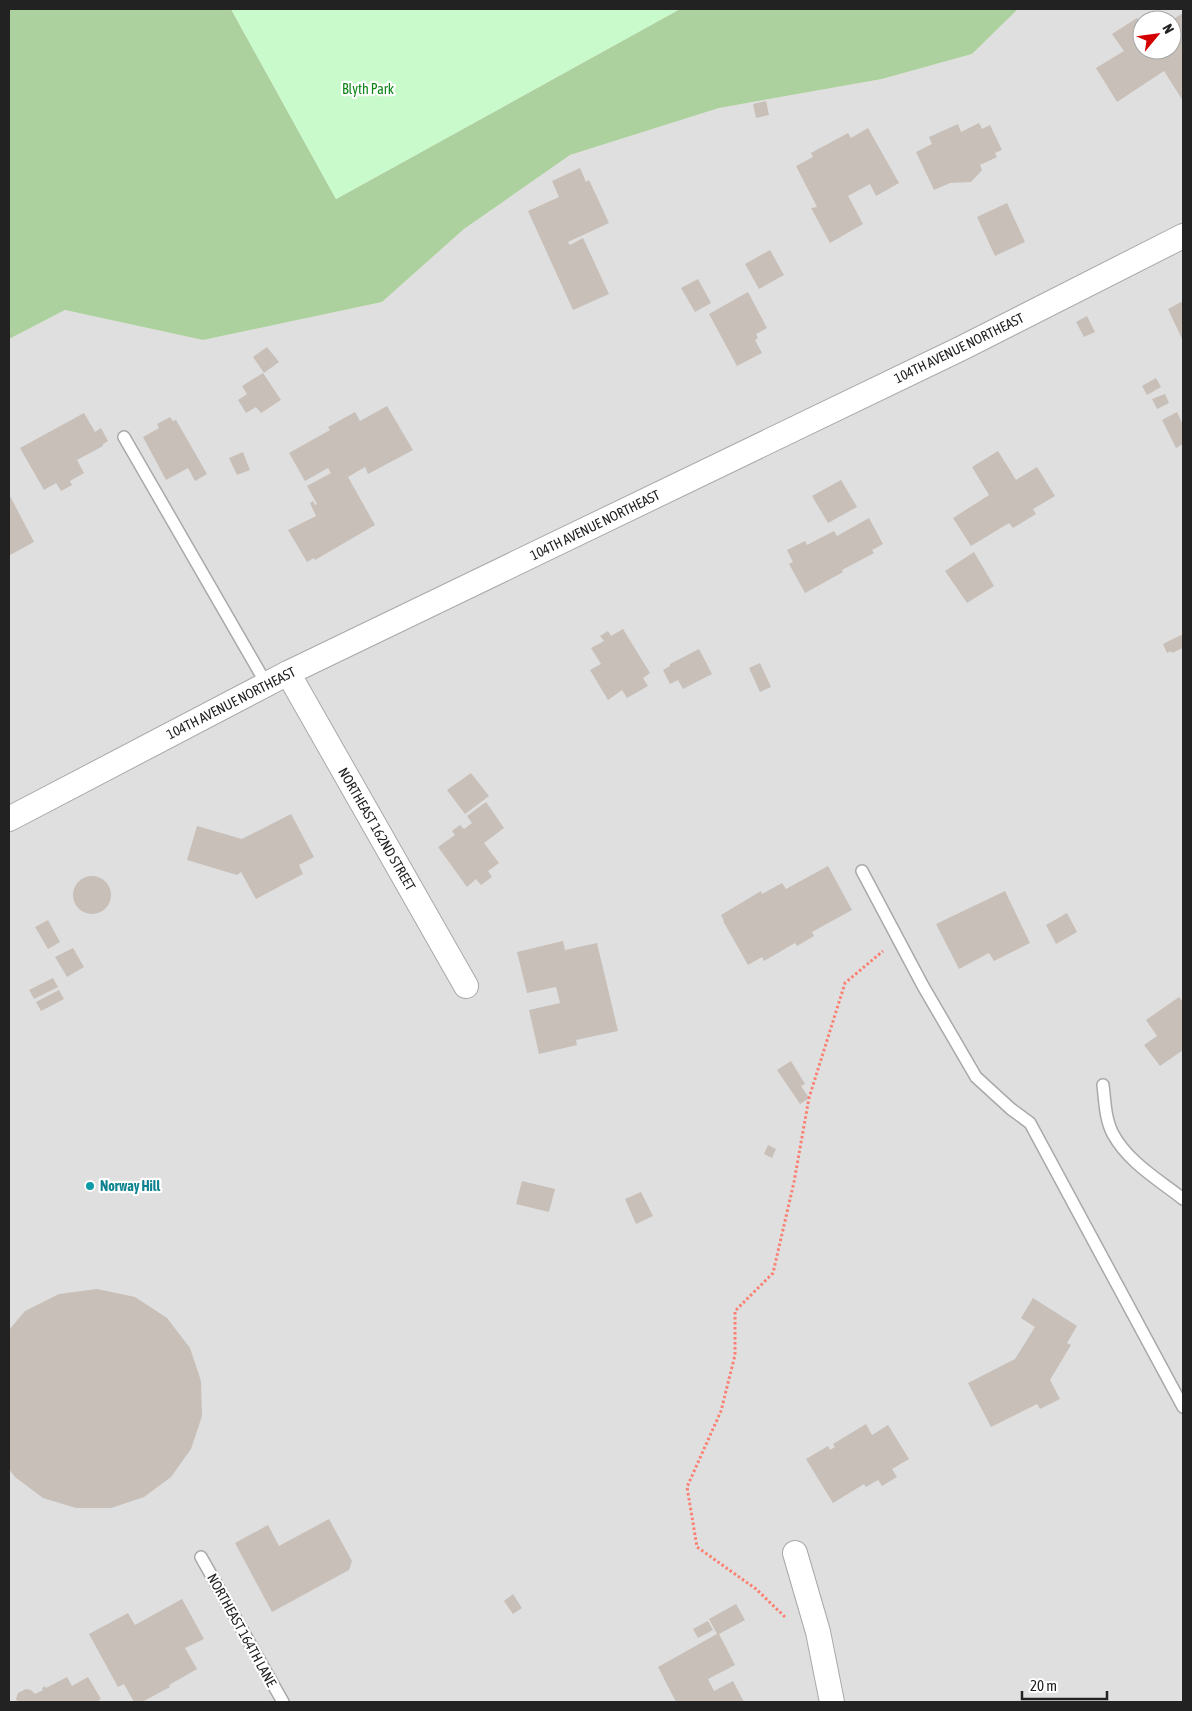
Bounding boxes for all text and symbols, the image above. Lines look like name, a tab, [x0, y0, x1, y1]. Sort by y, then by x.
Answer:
north arrow	[1132, 10, 1182, 60]
text: N	[1159, 21, 1177, 36]
park label: Blyth Park	[342, 81, 394, 97]
street label: 104TH AVENUE NORTHEAST	[892, 310, 1026, 386]
street label: 104TH AVENUE NORTHEAST	[528, 487, 662, 563]
street label: 104TH AVENUE NORTHEAST	[164, 664, 298, 742]
street label: NORTHEAST 162ND STREET	[335, 765, 419, 893]
place label: Norway Hill	[100, 1178, 160, 1194]
marker: Norway Hill	[84, 1180, 96, 1192]
street label: NORTHEAST 164TH LANE	[204, 1571, 280, 1689]
scale bar	[1022, 1668, 1107, 1700]
text: 20 m	[1030, 1677, 1057, 1694]

